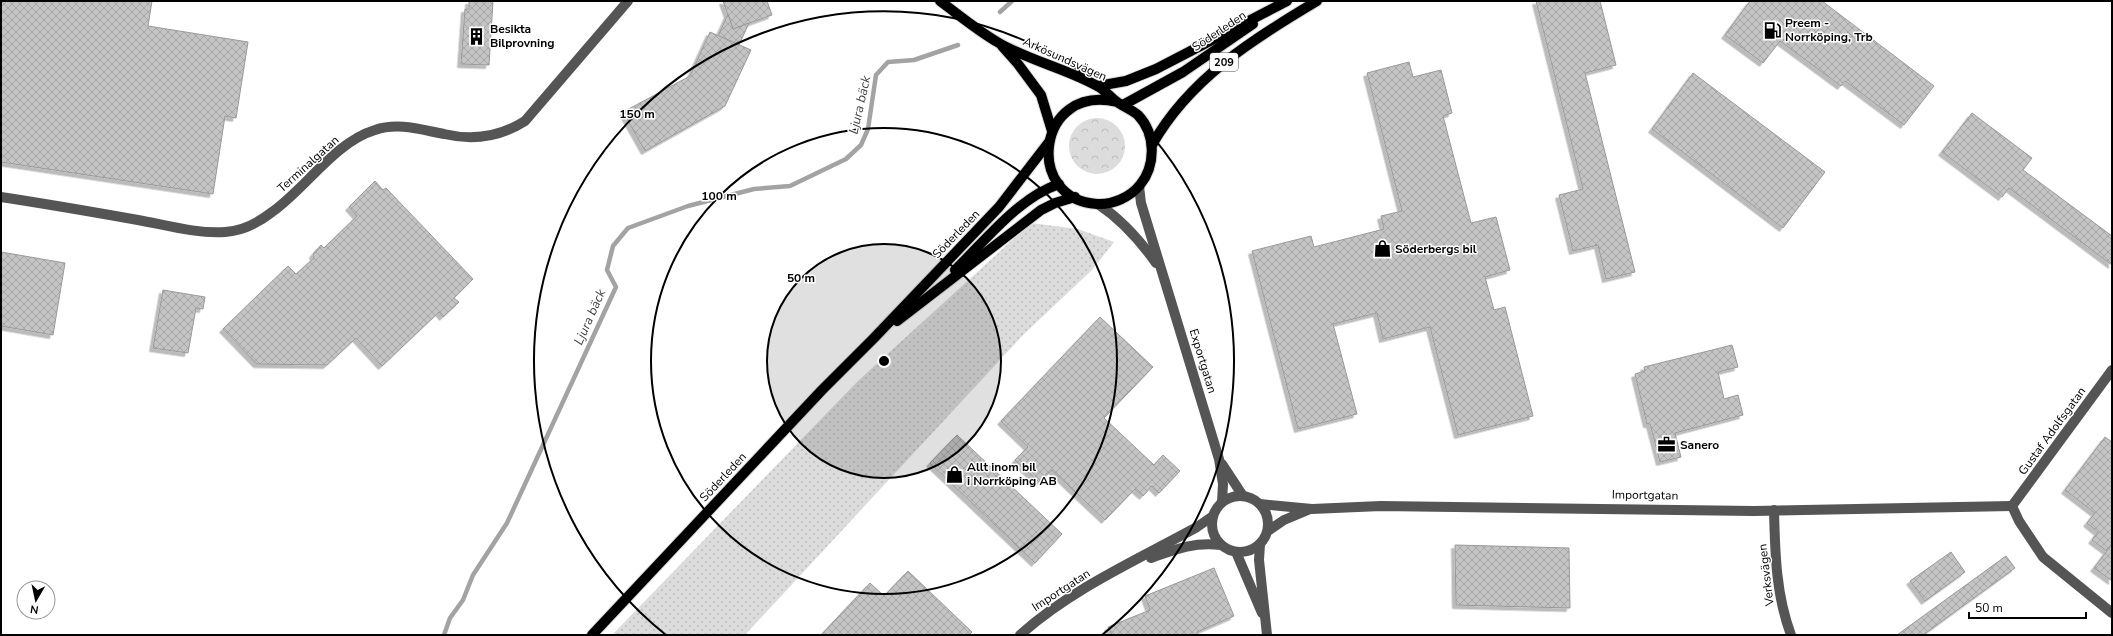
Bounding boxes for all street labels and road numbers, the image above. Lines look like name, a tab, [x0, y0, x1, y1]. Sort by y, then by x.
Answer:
street label: Söderleden	[1189, 7, 1249, 55]
street label: Arkösundsvägen	[1021, 33, 1109, 85]
road number: 209	[1210, 53, 1238, 71]
street label: Terminalgatan	[274, 132, 342, 196]
street label: Söderleden	[929, 206, 983, 262]
street label: Exportgatan	[1186, 327, 1220, 395]
street label: Gustaf Adolfsgatan	[2015, 384, 2089, 478]
street label: Söderleden	[696, 449, 750, 505]
street label: Importgatan	[1612, 486, 1678, 504]
street label: Verksvägen	[1754, 543, 1778, 608]
street label: Importgatan	[1029, 565, 1093, 615]

